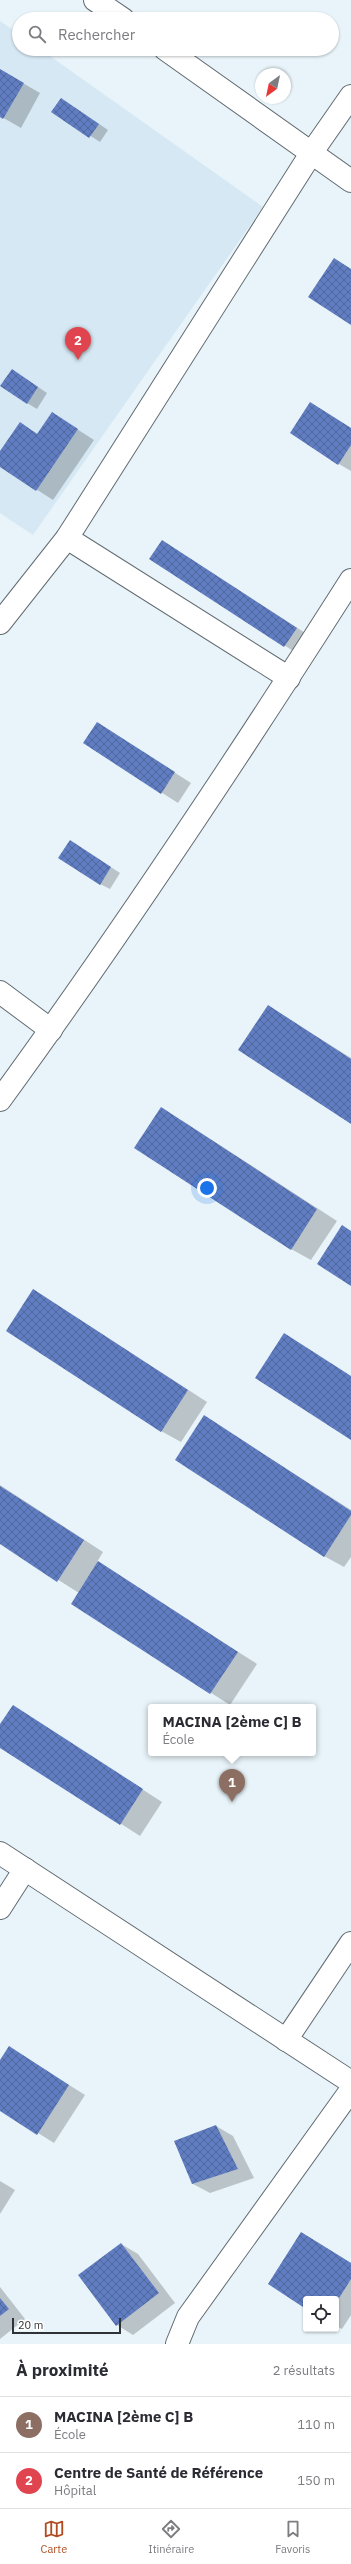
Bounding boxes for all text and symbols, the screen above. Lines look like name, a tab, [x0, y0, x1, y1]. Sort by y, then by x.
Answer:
search box	[12, 12, 339, 56]
icon: search	[26, 23, 48, 45]
text: Rechercher	[58, 25, 135, 44]
north arrow	[255, 68, 291, 104]
pin: 2	[65, 327, 91, 360]
your location	[197, 1178, 217, 1198]
popup	[148, 1704, 316, 1756]
text: MACINA [2ème C] B	[162, 1712, 302, 1731]
text: École	[162, 1731, 194, 1748]
pin: 1	[219, 1769, 245, 1802]
map controls	[303, 2296, 339, 2332]
button: locate	[303, 2296, 339, 2332]
scale bar	[12, 2316, 121, 2335]
text: 20 m	[18, 2318, 43, 2332]
text: À proximité	[16, 2359, 109, 2381]
text: 2 résultats	[273, 2362, 335, 2379]
text: MACINA [2ème C] B	[54, 2407, 193, 2426]
text: 1	[25, 2416, 33, 2433]
text: 110 m	[297, 2416, 335, 2433]
text: École	[54, 2426, 86, 2443]
text: Centre de Santé de Référence	[54, 2463, 263, 2482]
text: 2	[25, 2472, 33, 2489]
text: 150 m	[297, 2472, 335, 2489]
text: Hôpital	[54, 2482, 96, 2499]
tab: Carte	[41, 2518, 67, 2556]
tab: Itinéraire	[148, 2518, 194, 2556]
tab: Favoris	[275, 2518, 310, 2556]

